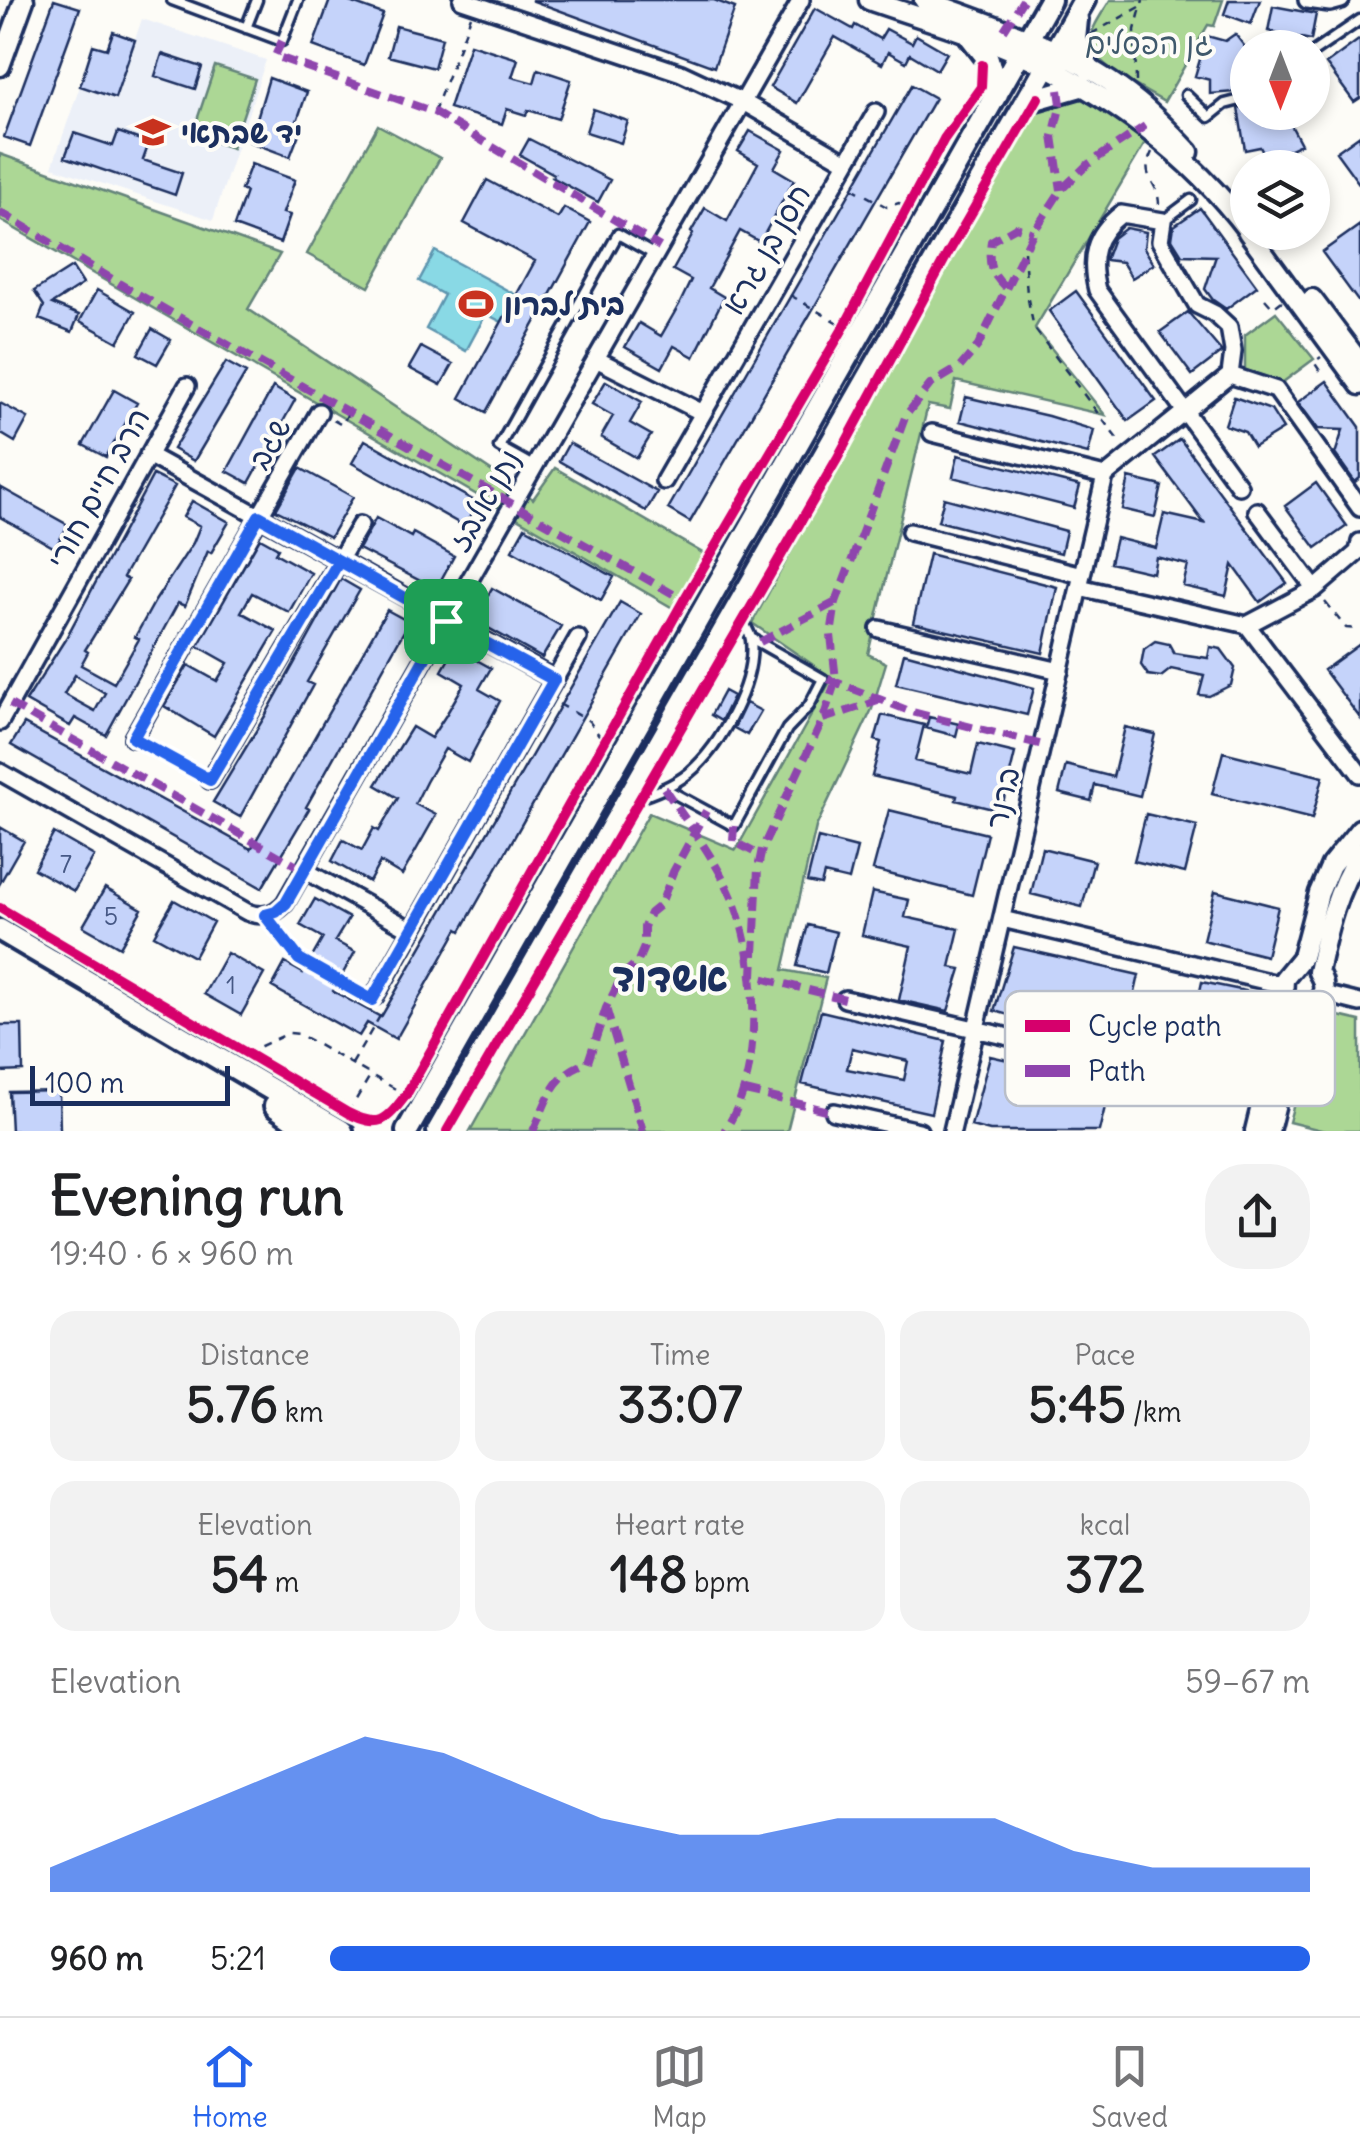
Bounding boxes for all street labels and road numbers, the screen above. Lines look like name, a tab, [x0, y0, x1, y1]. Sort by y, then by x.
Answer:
street label: חסן בן גרא	[713, 177, 819, 321]
street label: הרב חיים חורי	[38, 401, 158, 575]
street label: שגב	[239, 411, 299, 475]
street label: נתן אלבז	[440, 442, 528, 558]
street label: ברנר	[976, 763, 1028, 833]

